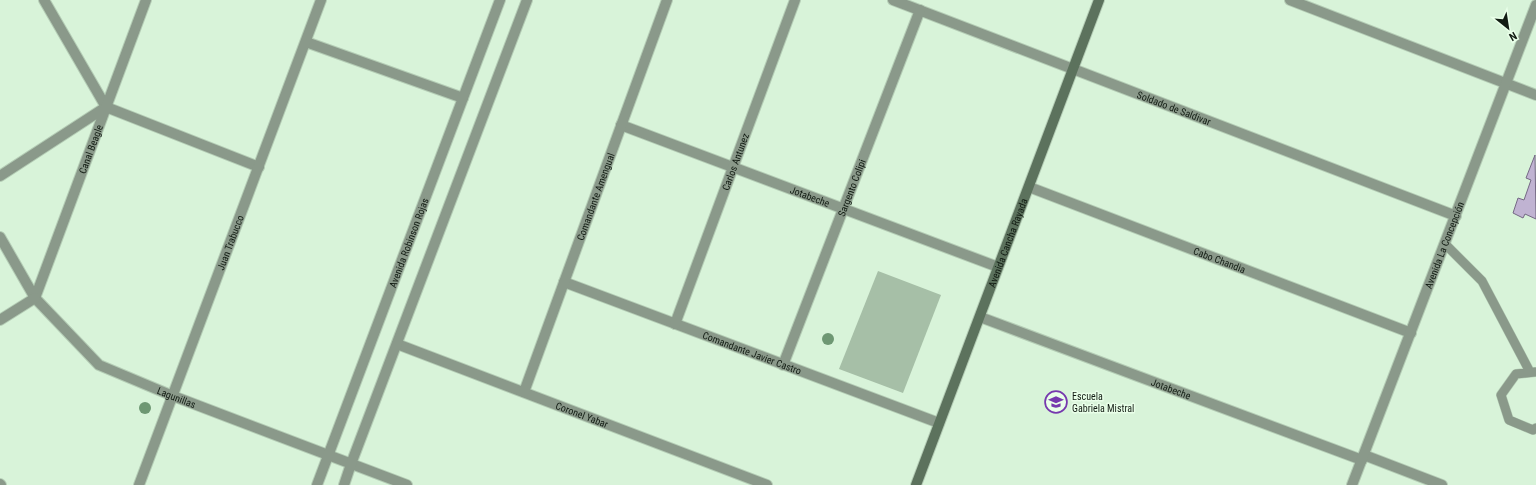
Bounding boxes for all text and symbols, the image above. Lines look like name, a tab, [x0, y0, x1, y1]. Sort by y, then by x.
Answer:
north arrow	[1488, 8, 1528, 48]
text: N	[1506, 29, 1519, 44]
street label: Soldado de Saldivar	[1135, 89, 1212, 127]
street label: Canal Beagle	[77, 123, 105, 175]
street label: Carlos Antunez	[720, 132, 751, 192]
street label: Comandante Amengual	[575, 152, 617, 242]
street label: Sargento Colipi	[836, 158, 868, 218]
street label: Jotabeche	[789, 184, 831, 209]
street label: Avenida Robinson Rojas	[387, 196, 431, 289]
street label: Avenida Cancha Rayada	[986, 197, 1030, 289]
street label: Avenida La Concepción	[1423, 200, 1466, 290]
street label: Juan Trabucco	[215, 214, 246, 272]
street label: Cabo Chandia	[1192, 245, 1247, 275]
street label: Comandante Javier Castro	[701, 330, 803, 377]
street label: Jotabeche	[1150, 377, 1192, 402]
street label: Lagunillas	[156, 385, 198, 410]
school or university icon: Escuela Gabriela Mistral	[1043, 389, 1069, 415]
place label: Escuela Gabriela Mistral	[1072, 391, 1134, 414]
street label: Coronel Yabar	[554, 400, 610, 430]

